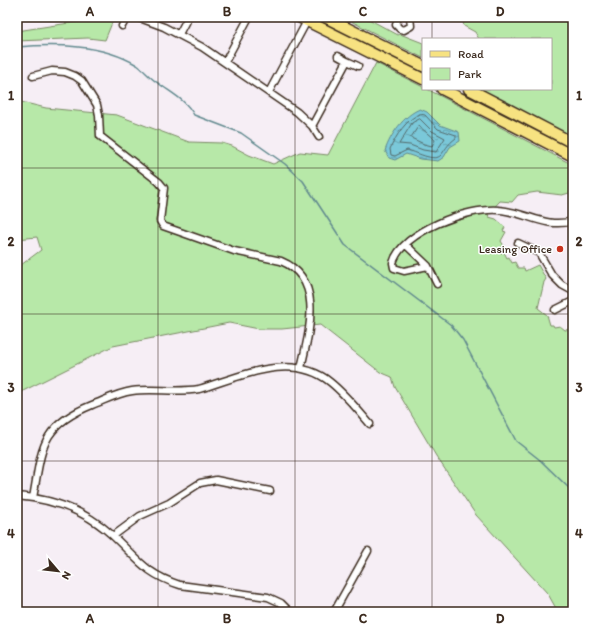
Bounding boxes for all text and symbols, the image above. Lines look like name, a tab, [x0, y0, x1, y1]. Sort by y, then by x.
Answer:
text: A	[85, 4, 95, 19]
text: B	[223, 4, 232, 19]
text: C	[359, 4, 368, 19]
text: D	[496, 4, 505, 19]
legend	[422, 38, 552, 90]
text: Road	[458, 47, 484, 61]
text: Park	[458, 67, 482, 81]
text: 1	[8, 88, 14, 103]
text: 1	[576, 88, 582, 103]
text: 2	[8, 234, 15, 249]
text: 2	[576, 234, 583, 249]
place label: Leasing Office	[479, 242, 552, 256]
marker: Leasing Office	[555, 244, 565, 254]
text: 3	[7, 380, 15, 395]
text: 3	[575, 380, 583, 395]
text: 4	[7, 526, 15, 541]
text: 4	[575, 526, 583, 541]
north arrow	[38, 551, 78, 591]
text: N	[59, 569, 74, 582]
text: A	[85, 611, 95, 626]
text: B	[223, 611, 232, 626]
text: C	[359, 611, 368, 626]
text: D	[496, 611, 505, 626]

